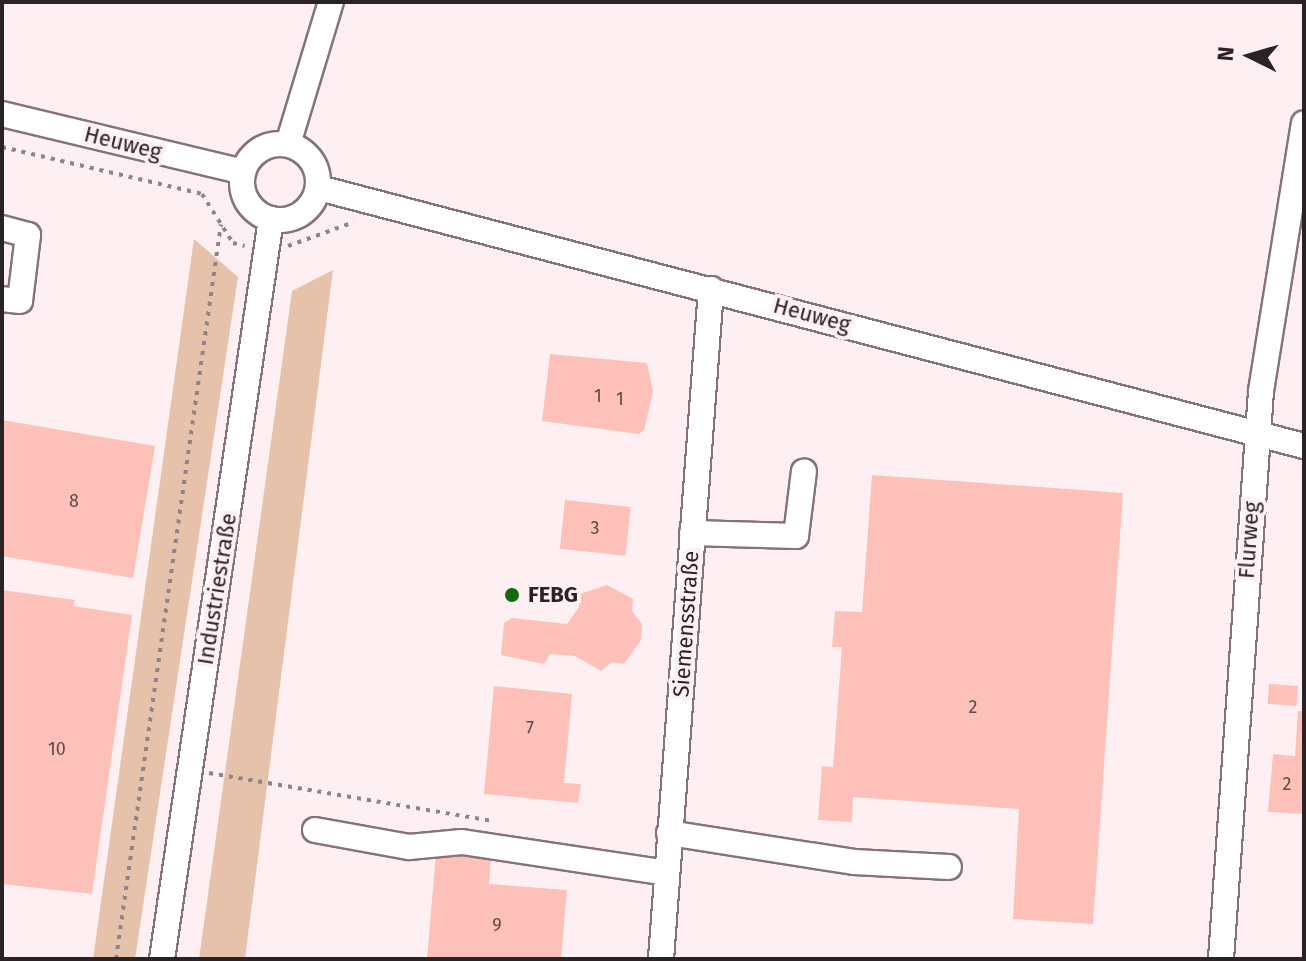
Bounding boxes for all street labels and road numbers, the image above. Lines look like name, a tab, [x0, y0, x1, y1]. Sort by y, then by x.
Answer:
street label: Heuweg	[82, 121, 164, 165]
street label: Heuweg	[770, 292, 854, 338]
street label: Flurweg	[1233, 500, 1265, 580]
street label: Industriestraße	[192, 511, 242, 667]
street label: Siemensstraße	[668, 550, 704, 698]

